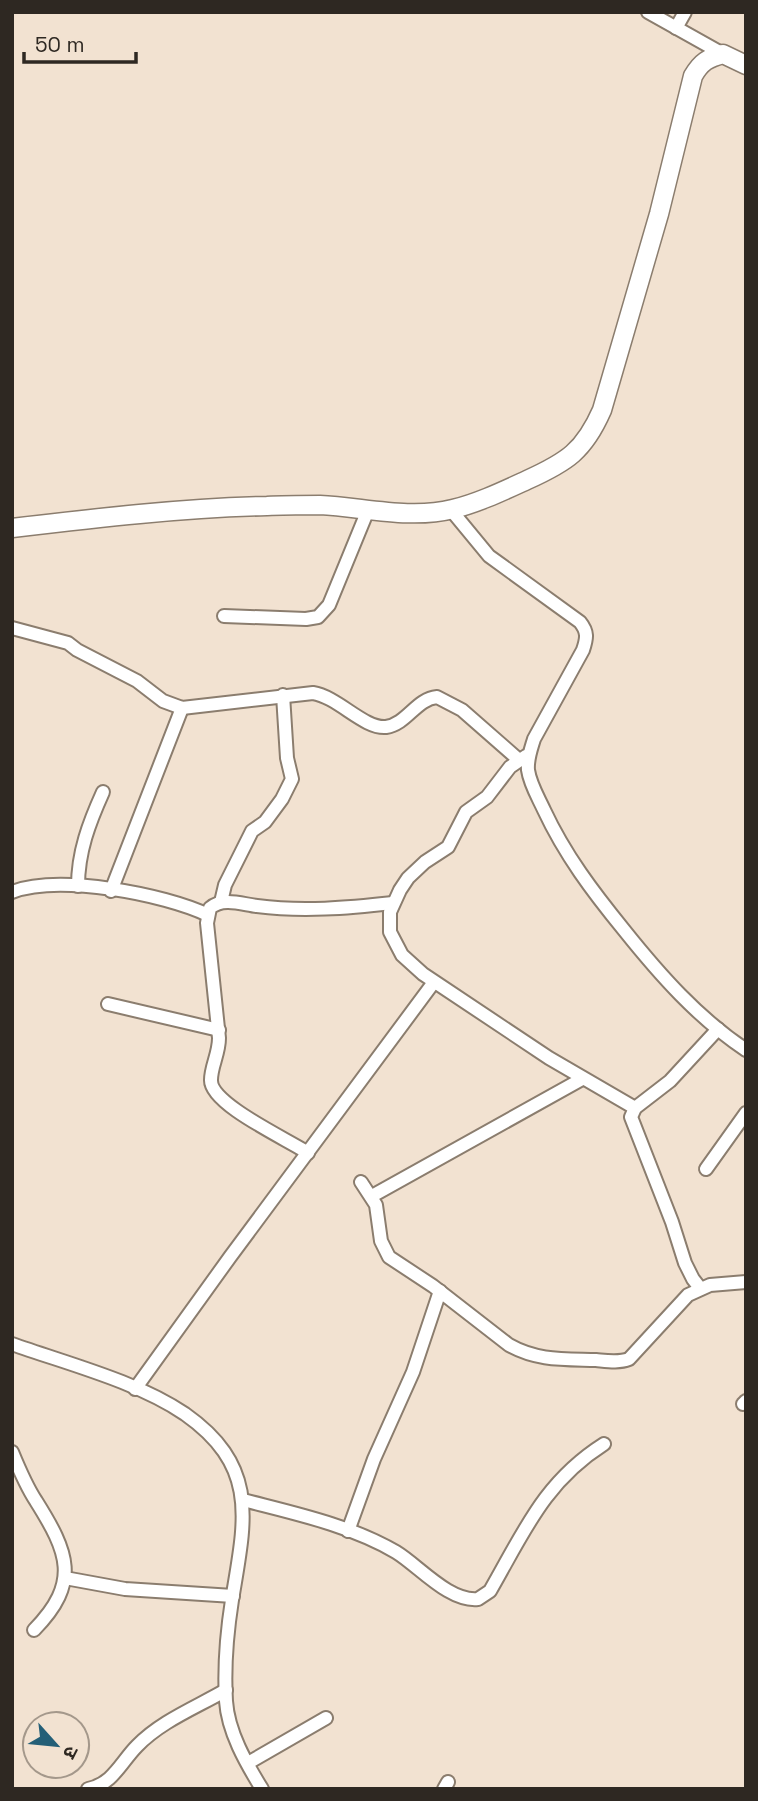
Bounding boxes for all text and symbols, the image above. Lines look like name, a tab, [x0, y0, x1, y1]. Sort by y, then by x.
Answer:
scale bar	[24, 21, 136, 65]
text: 50 m	[35, 31, 85, 58]
north arrow	[21, 1710, 91, 1780]
text: उ	[57, 1742, 84, 1764]

